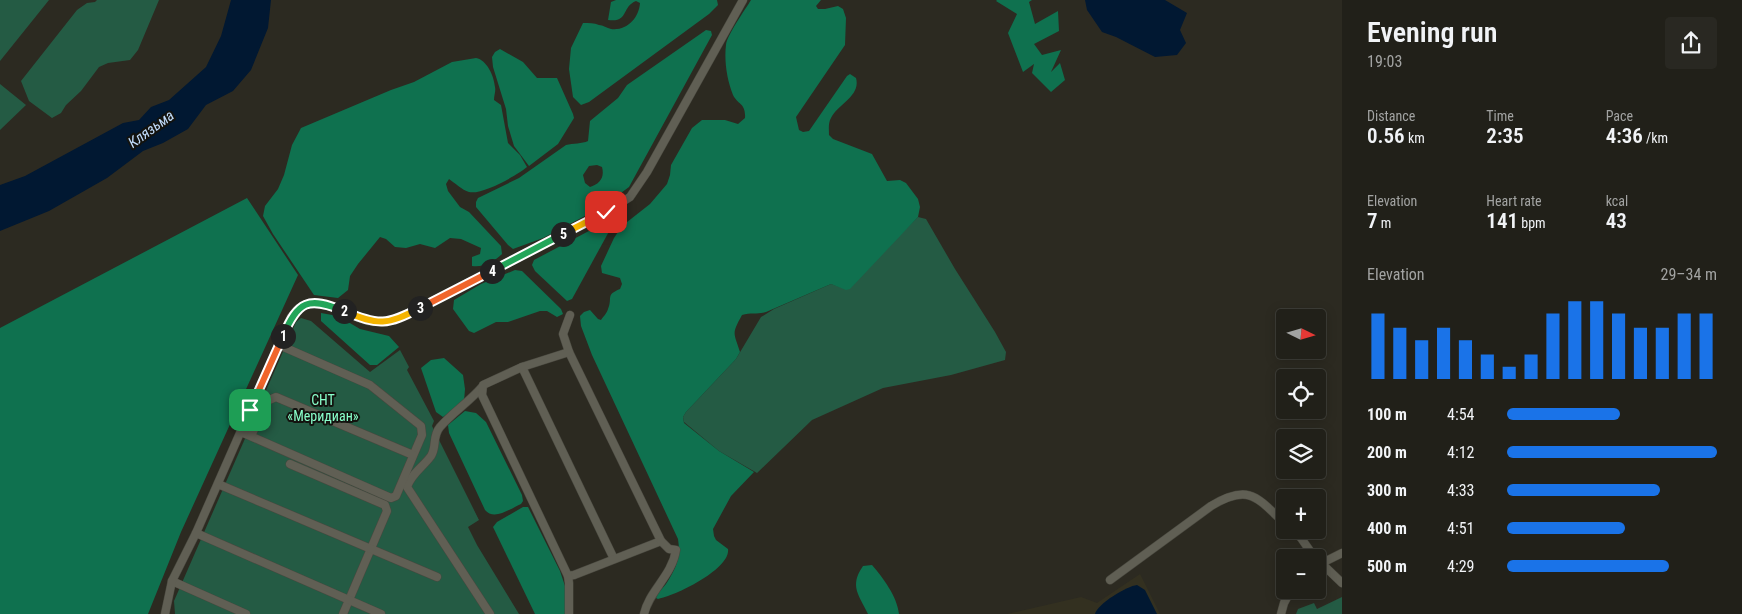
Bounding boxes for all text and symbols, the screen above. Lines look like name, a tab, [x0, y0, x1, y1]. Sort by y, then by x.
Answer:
text: Evening run	[1367, 16, 1497, 49]
button: share	[1665, 17, 1717, 69]
text: 19:03	[1367, 52, 1402, 71]
water label: Клязьма	[124, 106, 178, 152]
text: Distance	[1367, 108, 1415, 124]
text: Time	[1486, 108, 1514, 124]
text: Pace	[1606, 108, 1633, 124]
text: 0.56	[1367, 124, 1405, 148]
text: 2:35	[1486, 124, 1524, 148]
text: 4:36	[1606, 124, 1643, 148]
text: km	[1405, 130, 1425, 146]
text: /km	[1643, 130, 1668, 146]
pin	[585, 191, 627, 233]
text: Elevation	[1367, 193, 1417, 209]
text: Heart rate	[1486, 193, 1542, 209]
text: kcal	[1606, 193, 1628, 209]
icon: check	[592, 198, 620, 226]
text: 7	[1367, 209, 1378, 233]
text: 141	[1486, 209, 1518, 233]
text: 43	[1606, 209, 1627, 233]
text: m	[1378, 215, 1391, 231]
text: bpm	[1518, 215, 1546, 231]
pin: 5	[550, 222, 576, 246]
text: 5	[560, 226, 567, 242]
pin: 4	[480, 258, 504, 284]
text: 4	[489, 263, 496, 279]
text: Elevation	[1367, 265, 1425, 284]
text: 29–34 m	[1661, 265, 1717, 284]
pin: 3	[408, 296, 432, 320]
pin: 2	[332, 298, 356, 324]
text: 3	[417, 300, 424, 316]
text: 2	[341, 303, 348, 319]
north arrow	[1276, 309, 1326, 359]
map controls	[1276, 309, 1326, 599]
pin: 1	[270, 324, 296, 348]
text: 1	[280, 328, 287, 344]
button: locate	[1276, 369, 1326, 419]
pin	[229, 389, 271, 431]
park label: СНТ «Меридиан»	[287, 392, 359, 424]
icon: arrive	[236, 396, 264, 424]
text: 100 m	[1367, 405, 1407, 424]
text: 4:54	[1447, 405, 1474, 424]
button: layers	[1276, 429, 1326, 479]
text: 200 m	[1367, 443, 1407, 462]
text: 4:12	[1447, 443, 1474, 462]
text: 300 m	[1367, 481, 1407, 500]
text: 4:33	[1447, 481, 1474, 500]
button: +	[1276, 489, 1326, 539]
text: 400 m	[1367, 519, 1407, 538]
text: 4:51	[1447, 519, 1474, 538]
button: −	[1276, 549, 1326, 599]
text: 500 m	[1367, 557, 1407, 576]
text: 4:29	[1447, 557, 1474, 576]

